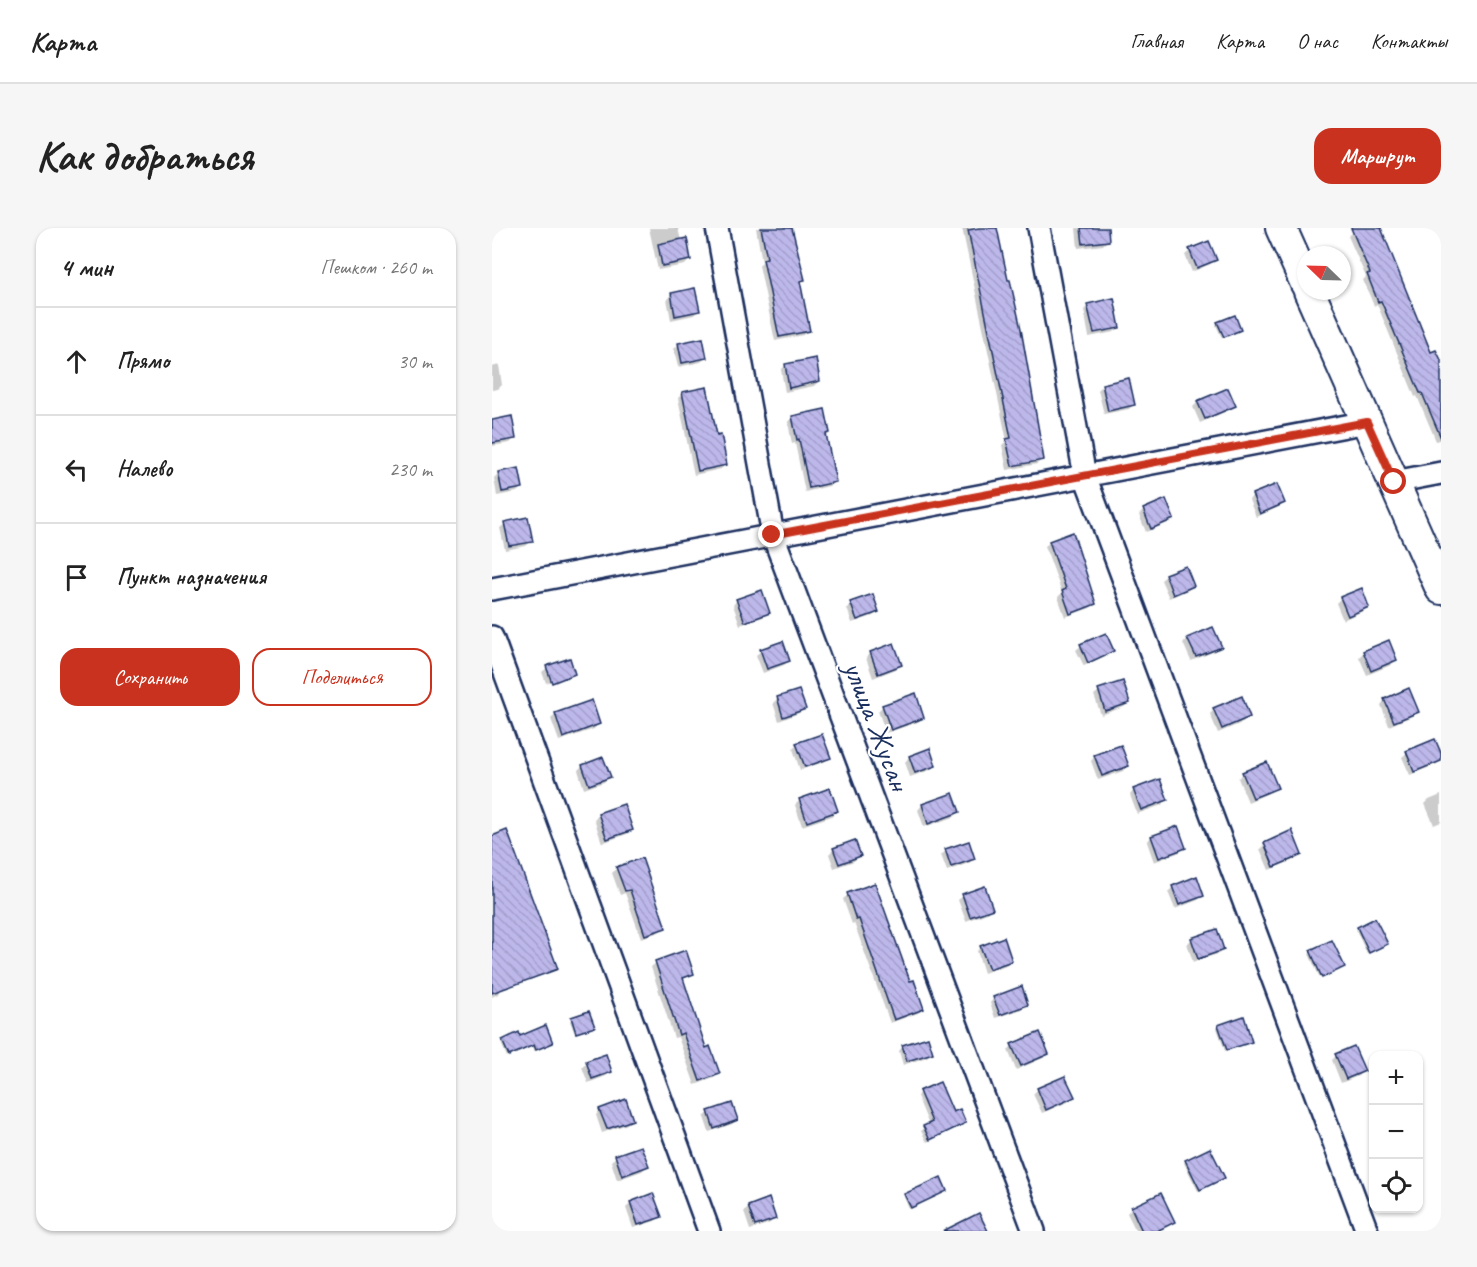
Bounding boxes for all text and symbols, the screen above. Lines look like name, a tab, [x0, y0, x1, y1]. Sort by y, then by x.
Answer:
text: Карта	[30, 24, 97, 59]
text: Главная	[1130, 28, 1183, 54]
text: Карта	[1216, 28, 1264, 54]
text: О нас	[1297, 28, 1338, 54]
text: Контакты	[1371, 28, 1447, 54]
button: Маршрут	[1314, 128, 1441, 184]
text: Как добраться	[36, 130, 253, 183]
north arrow	[1297, 246, 1351, 300]
text: 4 мин	[60, 251, 113, 284]
text: Пешком · 260 m	[320, 255, 432, 280]
icon: ahead	[60, 345, 93, 378]
text: Прямо	[117, 347, 169, 375]
text: 30 m	[398, 349, 432, 374]
icon: left	[60, 453, 93, 486]
text: Налево	[117, 455, 173, 483]
text: 230 m	[389, 457, 432, 482]
route start	[1380, 468, 1406, 494]
route end	[758, 521, 784, 547]
icon: arrive	[60, 561, 93, 594]
text: Пункт назначения	[117, 563, 266, 591]
button: Сохранить	[60, 648, 240, 706]
button: Поделиться	[252, 648, 432, 706]
street label: улица Жусан	[834, 654, 920, 798]
map controls	[1369, 1051, 1423, 1213]
button: +	[1369, 1051, 1423, 1105]
button: −	[1369, 1105, 1423, 1159]
button: locate	[1369, 1159, 1423, 1213]

